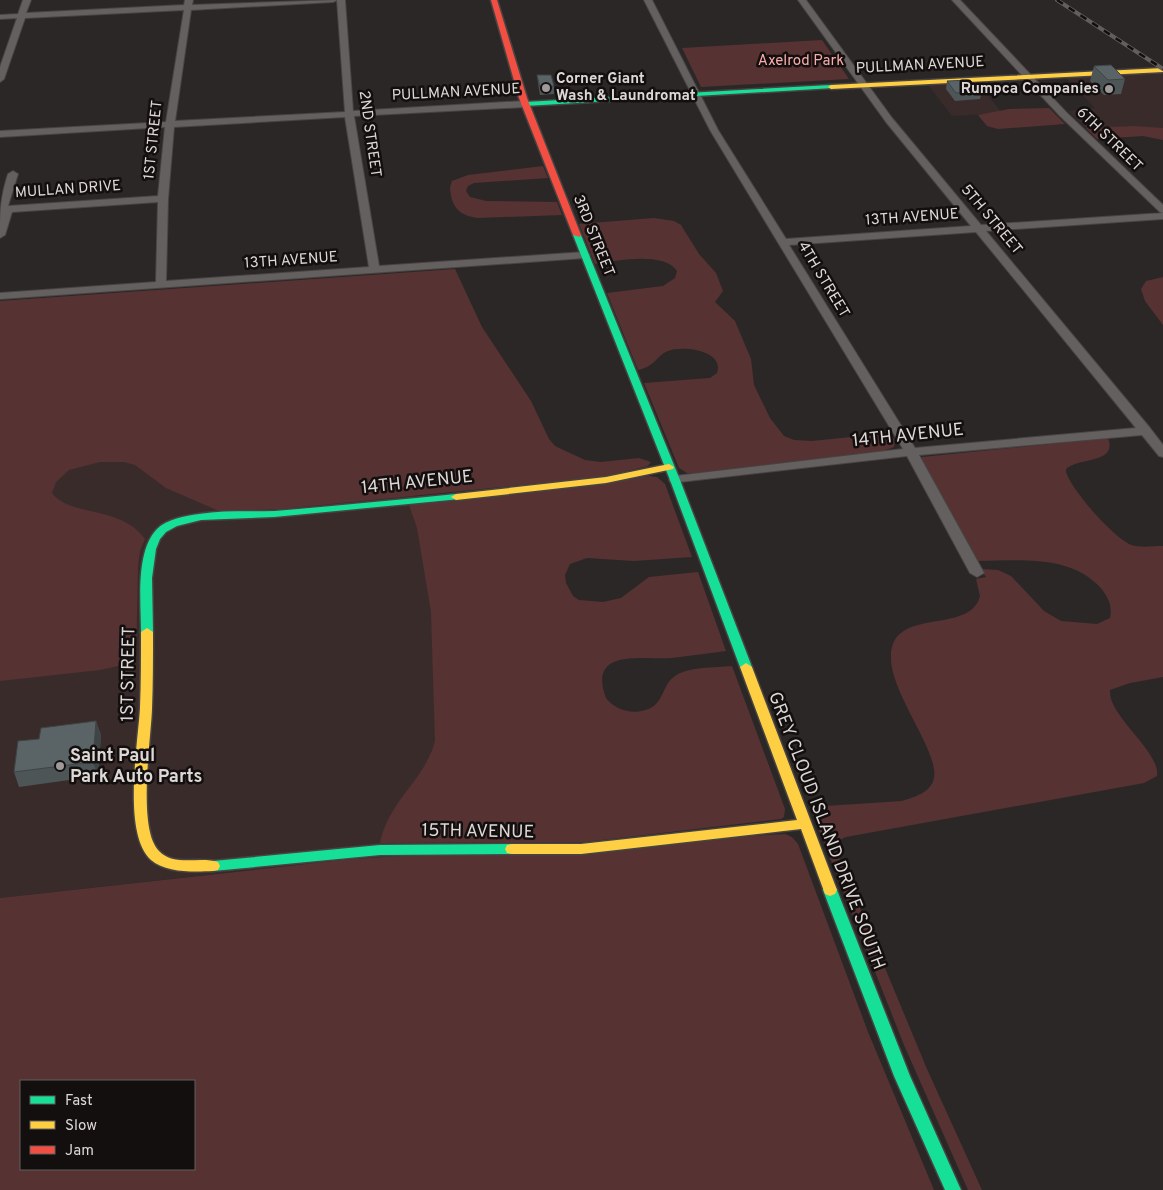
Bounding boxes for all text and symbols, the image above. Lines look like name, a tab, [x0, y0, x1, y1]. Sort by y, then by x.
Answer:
park label: Axelrod Park	[758, 52, 844, 71]
street label: PULLMAN AVENUE	[855, 53, 985, 79]
place label: Corner Giant Wash & Laundromat	[556, 70, 696, 106]
street label: PULLMAN AVENUE	[391, 80, 521, 106]
place label: Rumpca Companies	[961, 80, 1099, 99]
marker: Corner Giant Wash & Laundromat	[540, 82, 552, 94]
marker: Rumpca Companies	[1103, 83, 1115, 95]
street label: 2ND STREET	[354, 89, 384, 179]
street label: 1ST STREET	[140, 99, 168, 181]
street label: 6TH STREET	[1072, 104, 1146, 176]
street label: MULLAN DRIVE	[14, 177, 122, 203]
street label: 5TH STREET	[956, 181, 1026, 259]
street label: 3RD STREET	[568, 192, 618, 280]
street label: 13TH AVENUE	[865, 205, 959, 231]
street label: 4TH STREET	[793, 238, 853, 322]
street label: 13TH AVENUE	[244, 248, 338, 274]
street label: 14TH AVENUE	[851, 419, 965, 453]
street label: 14TH AVENUE	[360, 466, 474, 500]
street label: 1ST STREET	[117, 626, 141, 722]
street label: GREY CLOUD ISLAND DRIVE SOUTH	[762, 689, 890, 973]
place label: Saint Paul Park Auto Parts	[70, 745, 202, 789]
marker: Saint Paul Park Auto Parts	[54, 760, 66, 772]
street label: 15TH AVENUE	[421, 820, 535, 844]
legend	[20, 1080, 195, 1170]
text: Fast	[65, 1092, 93, 1111]
text: Slow	[65, 1117, 97, 1136]
text: Jam	[65, 1142, 94, 1161]

